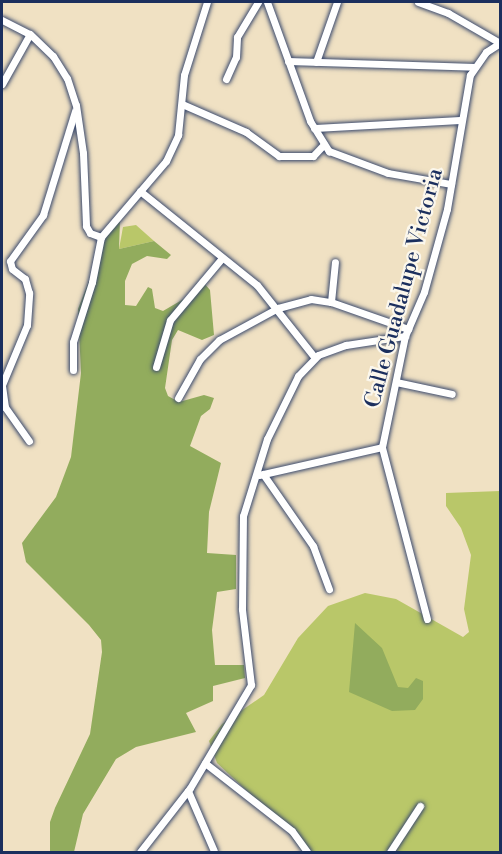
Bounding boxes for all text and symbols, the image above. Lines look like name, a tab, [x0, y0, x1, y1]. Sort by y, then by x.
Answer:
street label: Calle Guadalupe Victoria	[359, 165, 449, 411]

